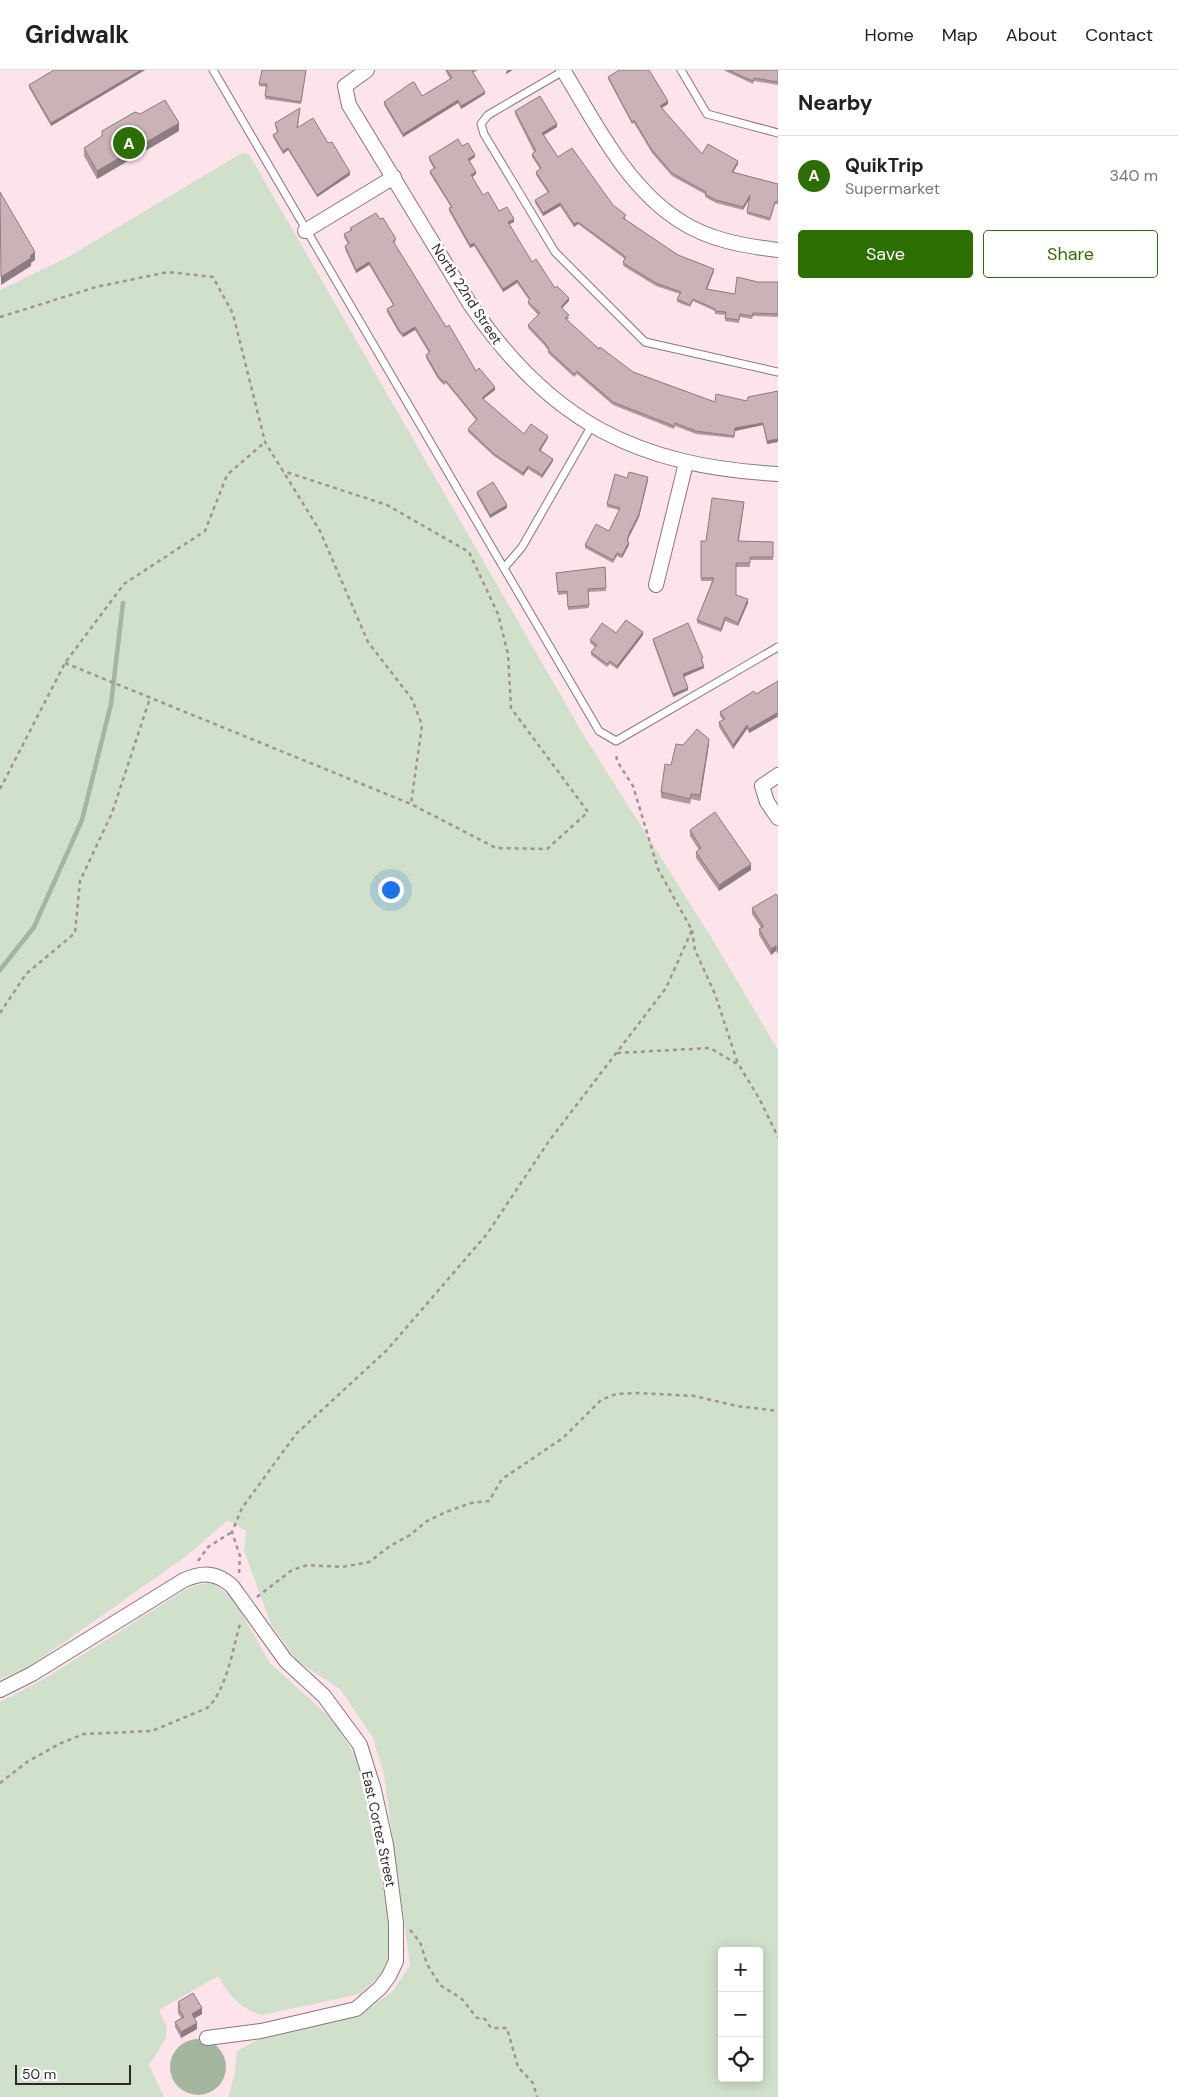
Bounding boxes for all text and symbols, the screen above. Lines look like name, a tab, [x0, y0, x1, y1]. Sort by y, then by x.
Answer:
text: Gridwalk	[25, 19, 129, 50]
text: Home	[864, 23, 914, 47]
text: Map	[942, 23, 978, 47]
text: About	[1006, 23, 1057, 47]
text: Contact	[1085, 23, 1153, 47]
text: Nearby	[798, 89, 872, 117]
pin: A	[113, 124, 145, 162]
text: QuikTrip	[845, 153, 924, 178]
text: A	[808, 165, 820, 186]
text: 340 m	[1109, 165, 1158, 186]
text: Supermarket	[845, 178, 940, 199]
button: Save	[798, 230, 973, 278]
button: Share	[983, 230, 1158, 278]
street label: North 22nd Street	[428, 240, 506, 348]
your location	[378, 877, 404, 903]
street label: East Cortez Street	[358, 1769, 400, 1889]
map controls	[718, 1947, 763, 2082]
button: +	[718, 1947, 763, 1992]
button: −	[718, 1992, 763, 2037]
button: locate	[718, 2037, 763, 2082]
scale bar	[15, 2062, 131, 2085]
text: 50 m	[22, 2065, 56, 2083]

